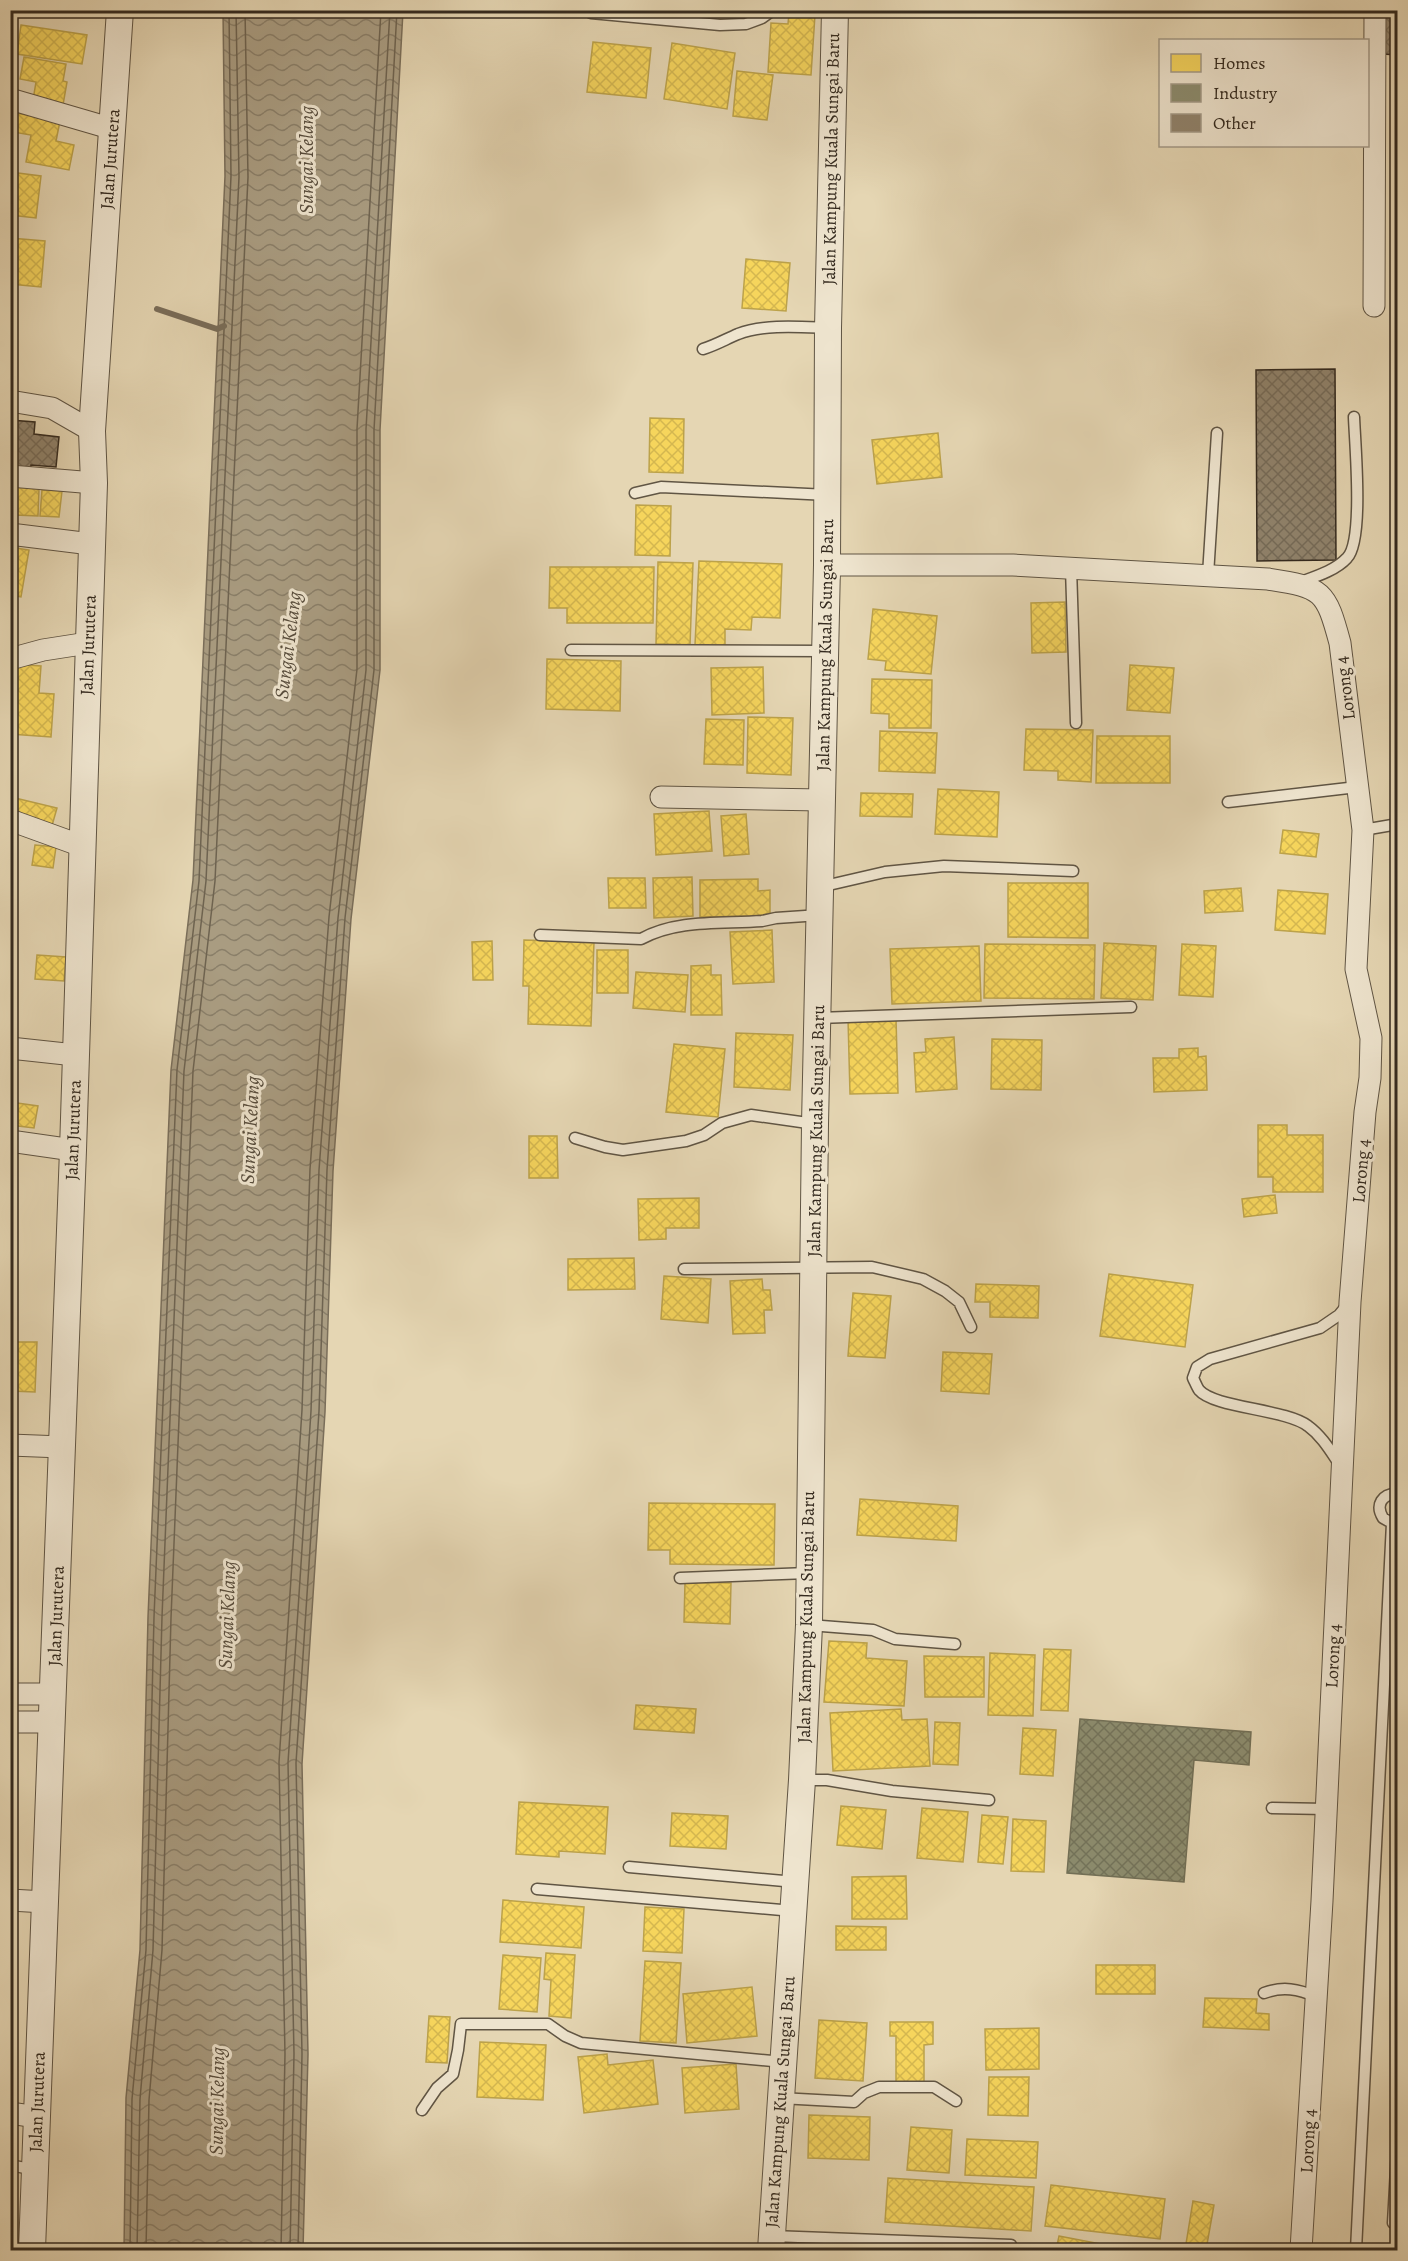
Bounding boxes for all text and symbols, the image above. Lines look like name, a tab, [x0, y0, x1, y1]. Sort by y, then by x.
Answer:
street label: Jalan Kampung Kuala Sungai Baru	[817, 32, 845, 285]
legend	[1159, 39, 1369, 147]
text: Homes	[1213, 51, 1265, 75]
text: Industry	[1213, 81, 1278, 105]
water label: Sungai Kelang	[293, 106, 320, 214]
street label: Jalan Jurutera	[95, 107, 126, 210]
text: Other	[1213, 111, 1256, 135]
street label: Jalan Kampung Kuala Sungai Baru	[811, 518, 839, 771]
water label: Sungai Kelang	[268, 590, 308, 700]
street label: Jalan Jurutera	[74, 594, 102, 696]
street label: Lorong 4	[1329, 655, 1361, 721]
street label: Jalan Kampung Kuala Sungai Baru	[802, 1004, 830, 1257]
water label: Sungai Kelang	[234, 1075, 266, 1185]
street label: Jalan Jurutera	[59, 1079, 87, 1181]
street label: Lorong 4	[1346, 1138, 1376, 1204]
street label: Jalan Kampung Kuala Sungai Baru	[792, 1490, 820, 1743]
water label: Sungai Kelang	[212, 1560, 242, 1670]
street label: Jalan Jurutera	[42, 1565, 70, 1667]
street label: Lorong 4	[1319, 1623, 1347, 1689]
street label: Jalan Kampung Kuala Sungai Baru	[759, 1975, 801, 2229]
water label: Sungai Kelang	[203, 2047, 231, 2155]
street label: Jalan Jurutera	[23, 2051, 51, 2153]
street label: Lorong 4	[1294, 2108, 1322, 2174]

